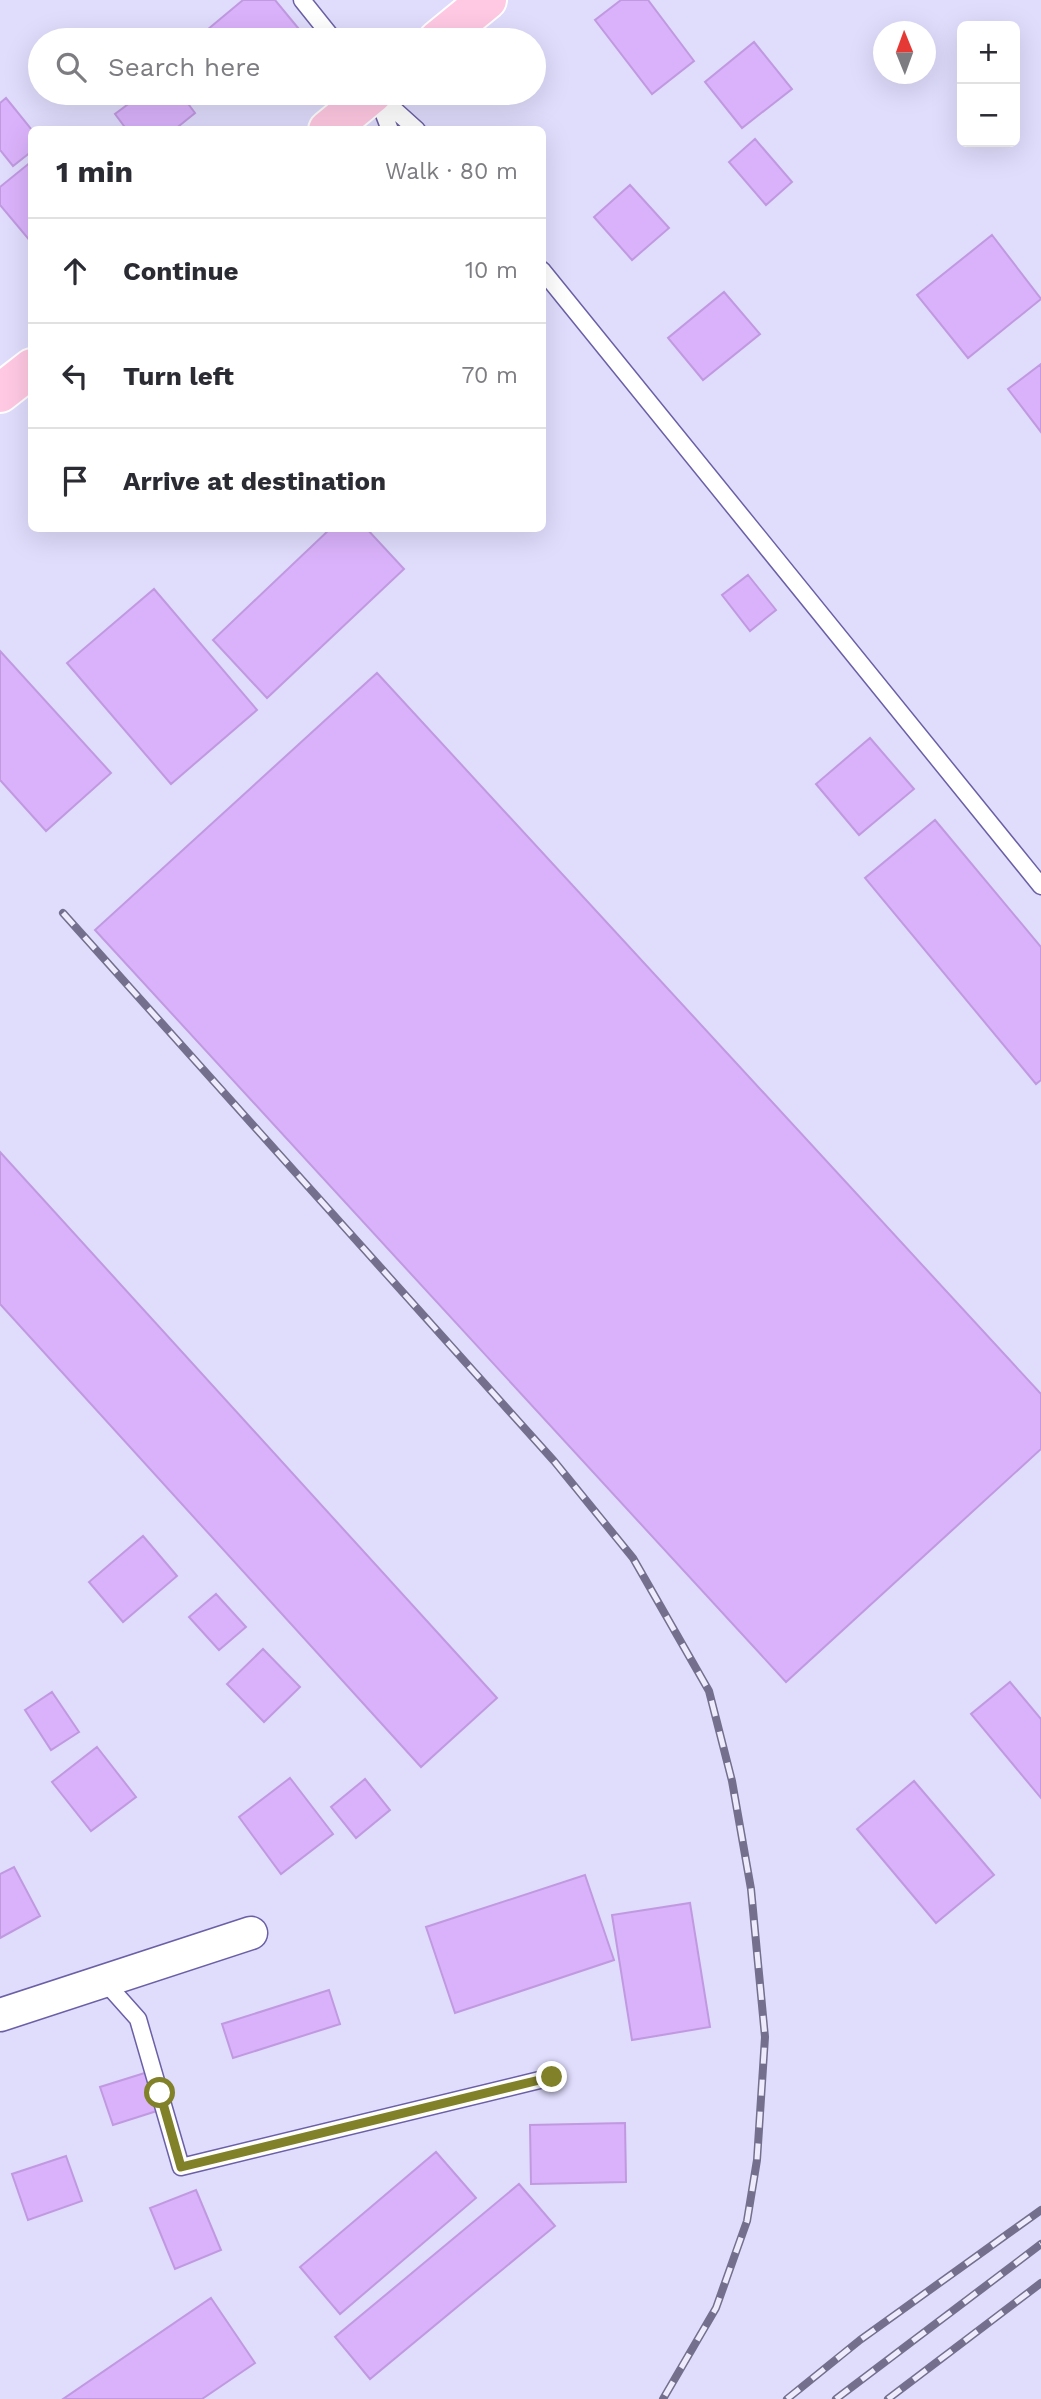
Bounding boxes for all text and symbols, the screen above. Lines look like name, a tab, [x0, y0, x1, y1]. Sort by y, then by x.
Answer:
north arrow	[873, 21, 936, 84]
map controls	[957, 21, 1020, 147]
button: +	[957, 21, 1020, 84]
search box	[28, 28, 546, 105]
icon: search	[52, 48, 90, 86]
text: Search here	[108, 52, 260, 82]
button: −	[957, 84, 1020, 147]
text: 1 min	[56, 154, 133, 189]
text: Walk · 80 m	[385, 158, 518, 185]
icon: ahead	[56, 252, 94, 290]
text: Continue	[123, 256, 239, 286]
text: 10 m	[465, 257, 518, 284]
icon: left	[56, 357, 94, 395]
text: Turn left	[123, 361, 234, 391]
text: 70 m	[461, 362, 518, 389]
icon: arrive	[56, 462, 94, 500]
text: Arrive at destination	[123, 466, 386, 496]
route end	[536, 2061, 567, 2092]
route start	[144, 2077, 175, 2108]

